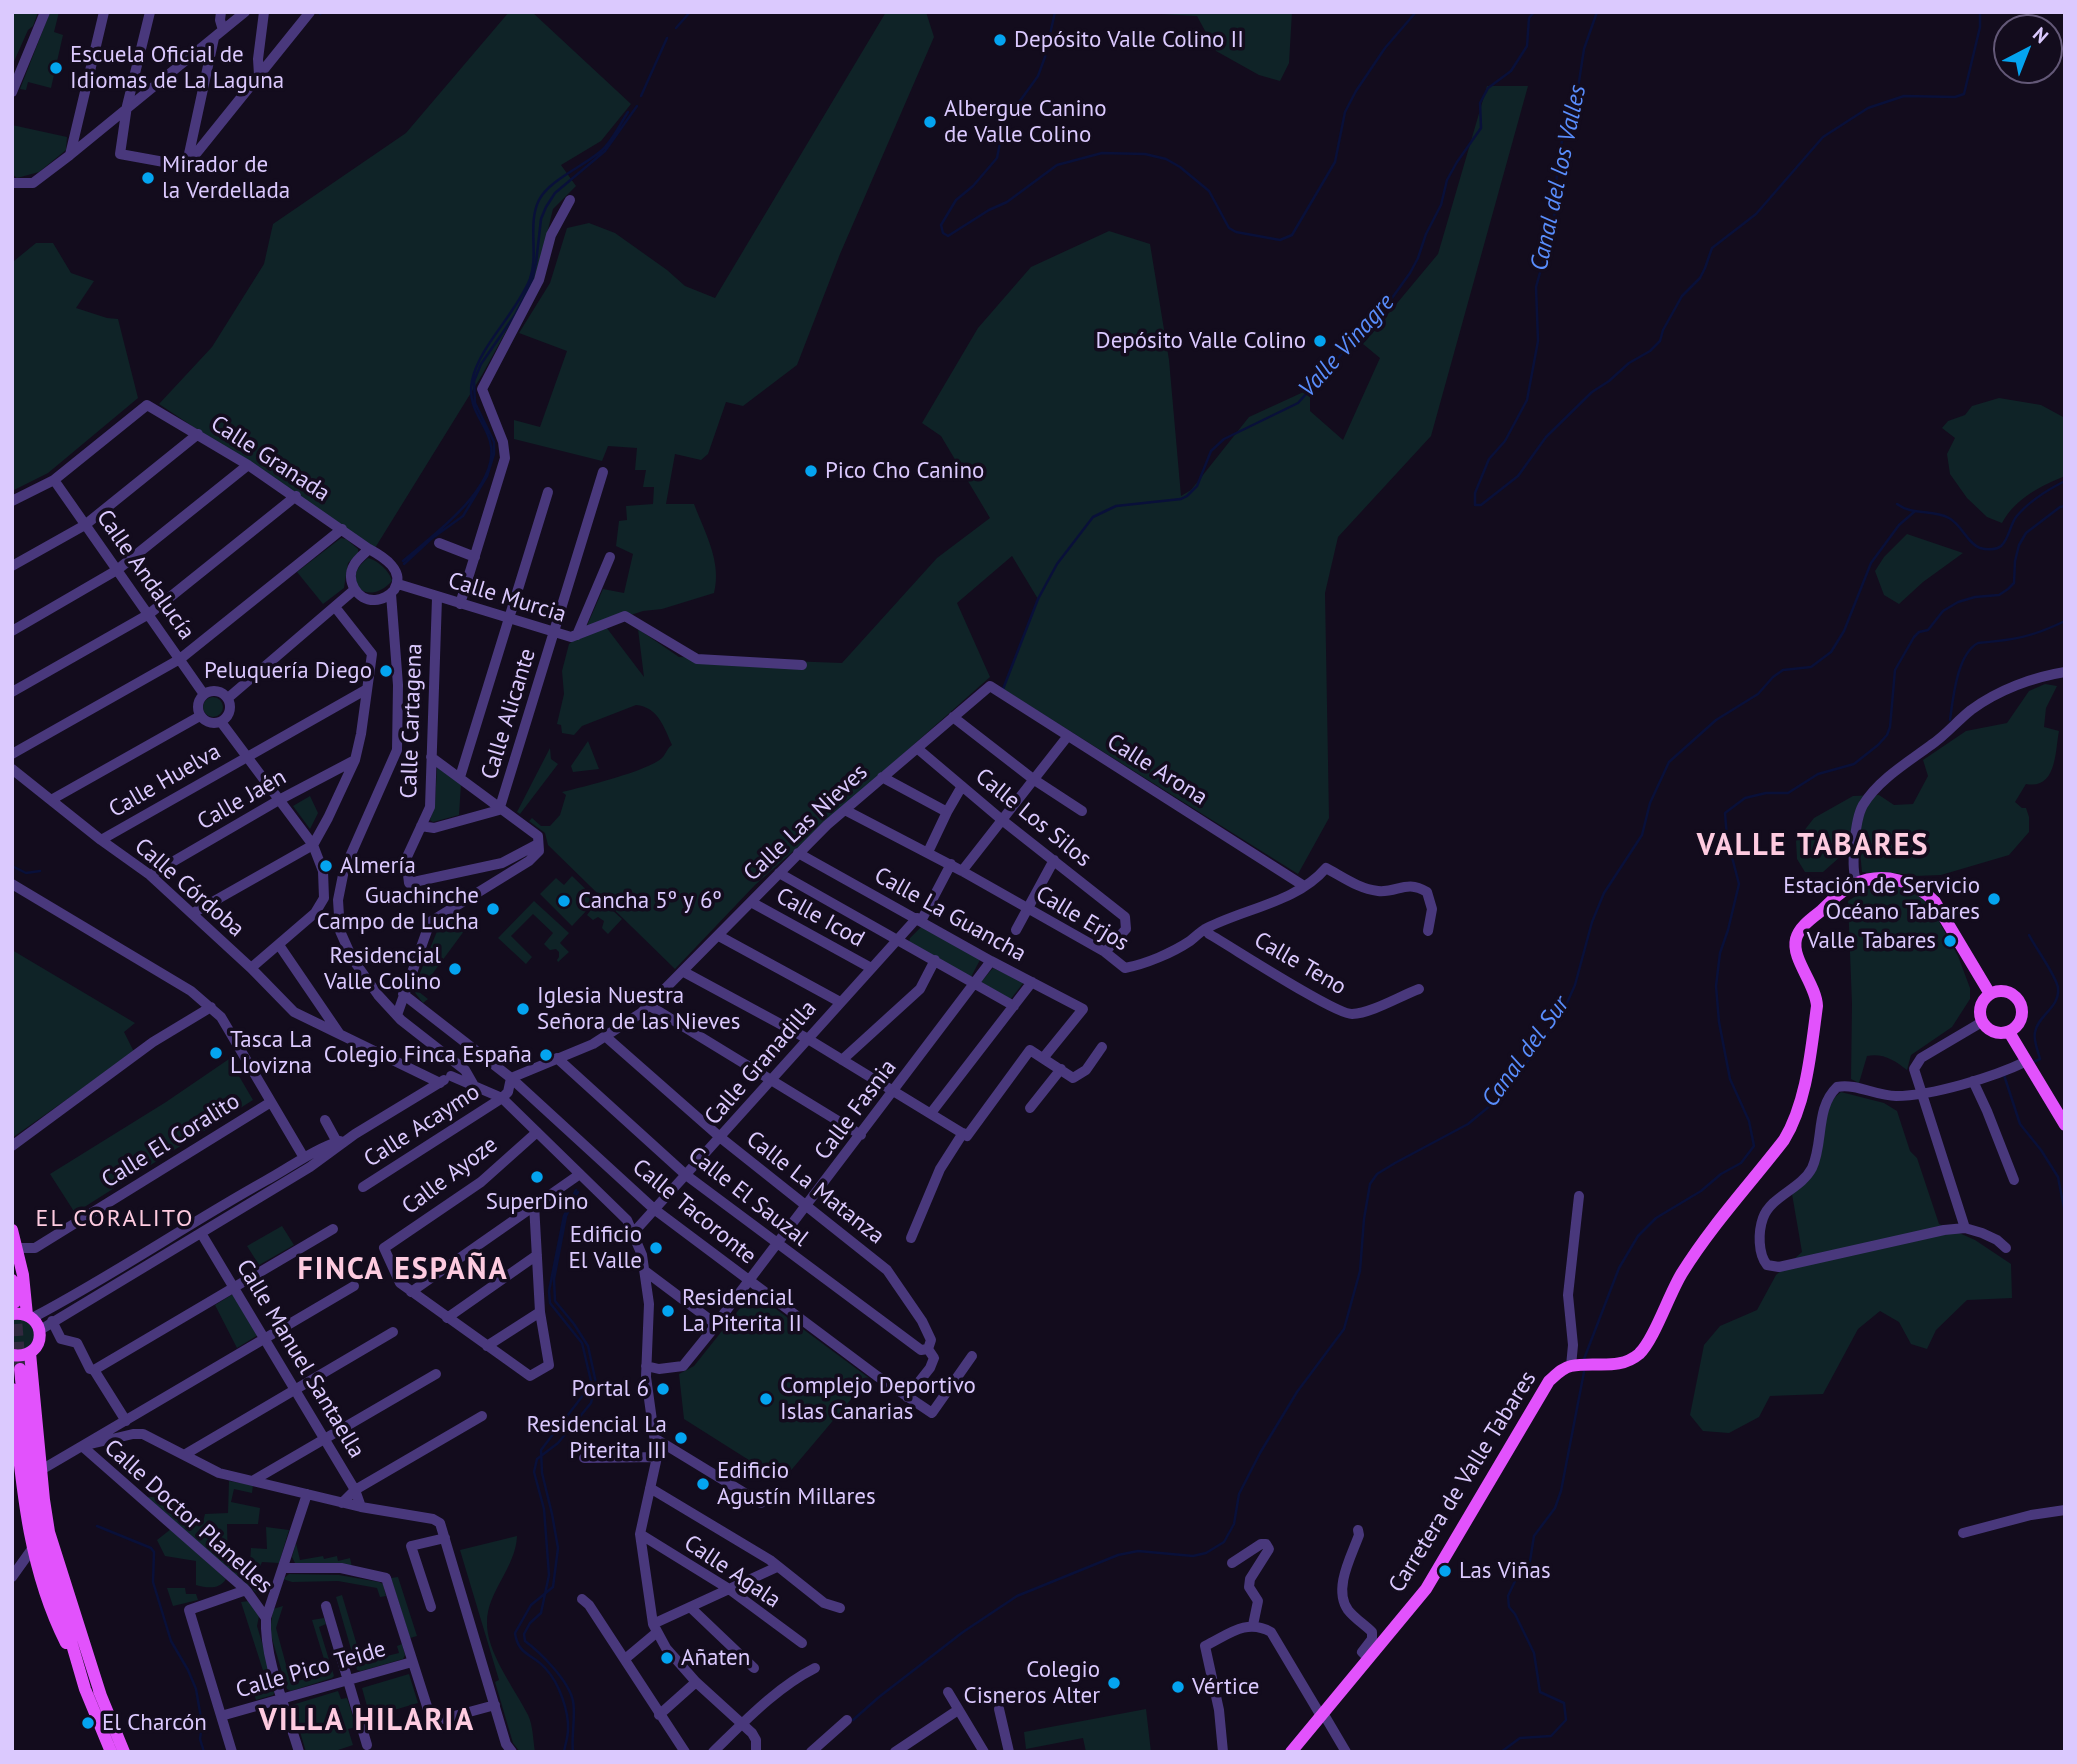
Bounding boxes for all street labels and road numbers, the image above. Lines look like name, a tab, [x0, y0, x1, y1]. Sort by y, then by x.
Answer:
street label: Calle Granada	[205, 410, 335, 508]
street label: Calle Andalucía	[90, 505, 200, 645]
street label: Calle Murcia	[445, 567, 569, 629]
street label: Calle Cartagena	[395, 643, 429, 799]
street label: Calle Alicante	[476, 645, 542, 783]
street label: Calle Arona	[1102, 728, 1212, 812]
street label: Calle Huelva	[104, 738, 226, 824]
street label: Calle Las Nieves	[738, 759, 874, 887]
street label: Calle Los Silos	[969, 763, 1097, 873]
street label: Calle Jaén	[193, 764, 291, 836]
street label: Calle Córdoba	[128, 833, 250, 943]
street label: Calle La Guancha	[869, 862, 1031, 968]
street label: Calle Erjos	[1030, 880, 1134, 958]
street label: Calle Icod	[771, 883, 869, 953]
street label: Calle Teno	[1249, 927, 1351, 1001]
street label: Calle Granadilla	[699, 995, 823, 1131]
street label: Calle Fasnia	[809, 1054, 903, 1166]
street label: Calle Acaymo	[359, 1078, 485, 1174]
street label: Calle El Coralito	[97, 1088, 245, 1194]
street label: Calle La Matanza	[741, 1126, 889, 1250]
street label: Calle Ayoze	[397, 1131, 503, 1221]
street label: Calle El Sauzal	[682, 1141, 814, 1253]
street label: Calle Tacoronte	[627, 1154, 761, 1270]
street label: Calle Manuel Santaella	[230, 1255, 370, 1463]
street label: Carretera de Valle Tabares	[1384, 1366, 1542, 1598]
street label: Calle Doctor Planelles	[98, 1434, 278, 1600]
street label: Calle Agala	[679, 1530, 785, 1614]
street label: Calle Pico Teide	[233, 1635, 389, 1705]

